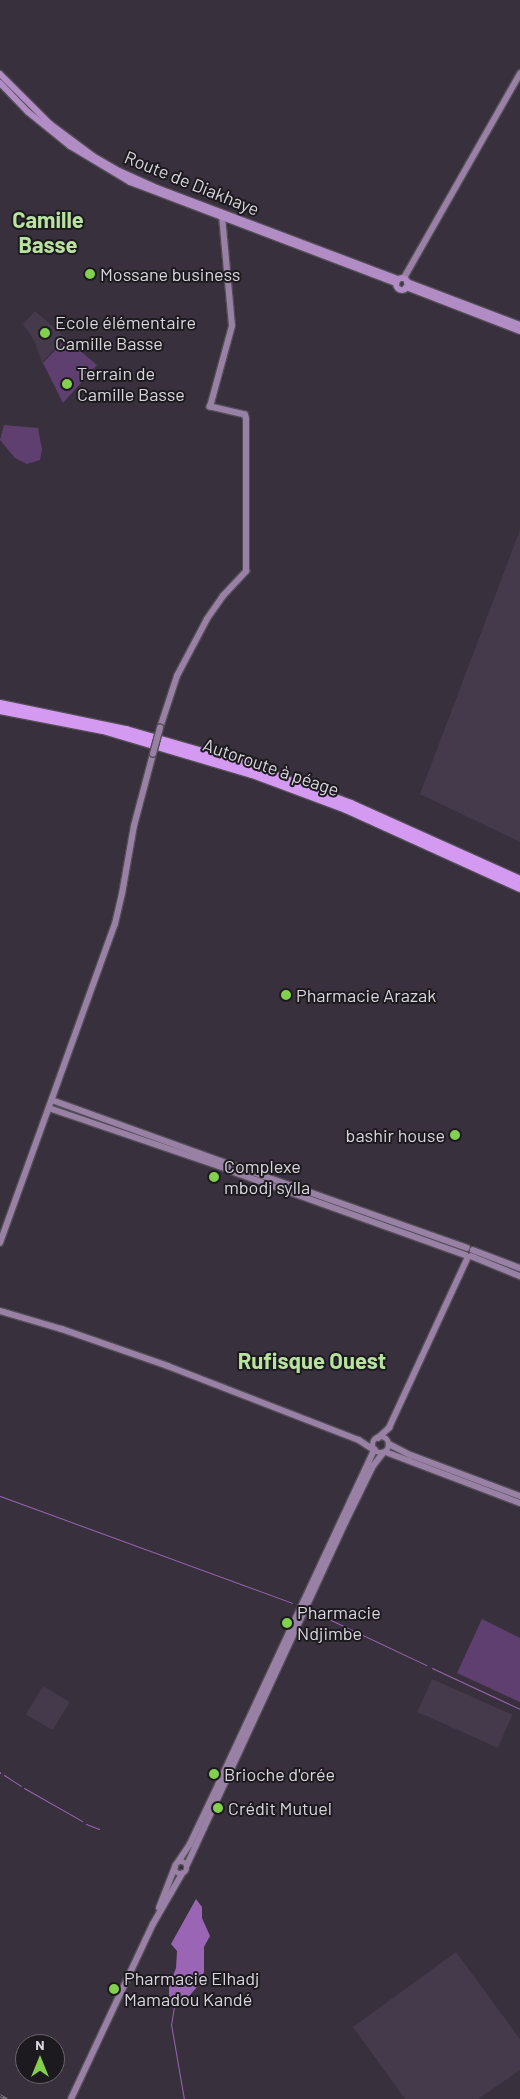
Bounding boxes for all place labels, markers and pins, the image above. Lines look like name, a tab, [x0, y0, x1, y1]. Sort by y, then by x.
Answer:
place label: Mossane business	[100, 263, 240, 285]
marker: Mossane business	[84, 268, 96, 280]
place label: Ecole élémentaire Camille Basse	[55, 312, 196, 354]
marker: Ecole élémentaire Camille Basse	[39, 327, 51, 339]
place label: Terrain de Camille Basse	[77, 363, 185, 406]
marker: Terrain de Camille Basse	[61, 378, 73, 390]
place label: Pharmacie Arazak	[296, 984, 436, 1006]
marker: Pharmacie Arazak	[280, 989, 292, 1001]
place label: bashir house	[346, 1124, 445, 1146]
marker: bashir house	[449, 1129, 461, 1141]
place label: Complexe mbodj sylla	[224, 1156, 310, 1198]
marker: Complexe mbodj sylla	[208, 1171, 220, 1183]
place label: Pharmacie Ndjimbe	[297, 1602, 381, 1645]
marker: Pharmacie Ndjimbe	[281, 1617, 293, 1629]
place label: Brioche d'orée	[224, 1763, 335, 1785]
marker: Brioche d'orée	[208, 1768, 220, 1780]
place label: Crédit Mutuel	[228, 1797, 332, 1819]
marker: Crédit Mutuel	[212, 1802, 224, 1814]
place label: Pharmacie Elhadj Mamadou Kandé	[124, 1968, 260, 2010]
marker: Pharmacie Elhadj Mamadou Kandé	[108, 1983, 120, 1995]

